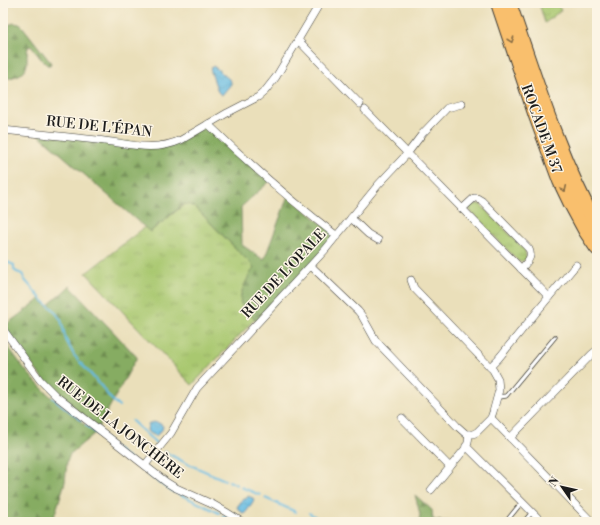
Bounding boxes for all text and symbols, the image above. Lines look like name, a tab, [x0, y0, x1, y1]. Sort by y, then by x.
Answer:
one-way arrow	[506, 36, 515, 43]
street label: ROCADE M 37	[517, 82, 565, 176]
street label: RUE DE L'ÉPAN	[45, 111, 153, 142]
one-way arrow	[559, 184, 567, 192]
street label: RUE DE L'OPALE	[238, 225, 330, 323]
street label: RUE DE LA JONCHÈRE	[53, 372, 188, 483]
north arrow	[542, 467, 582, 507]
text: N	[546, 474, 563, 489]

